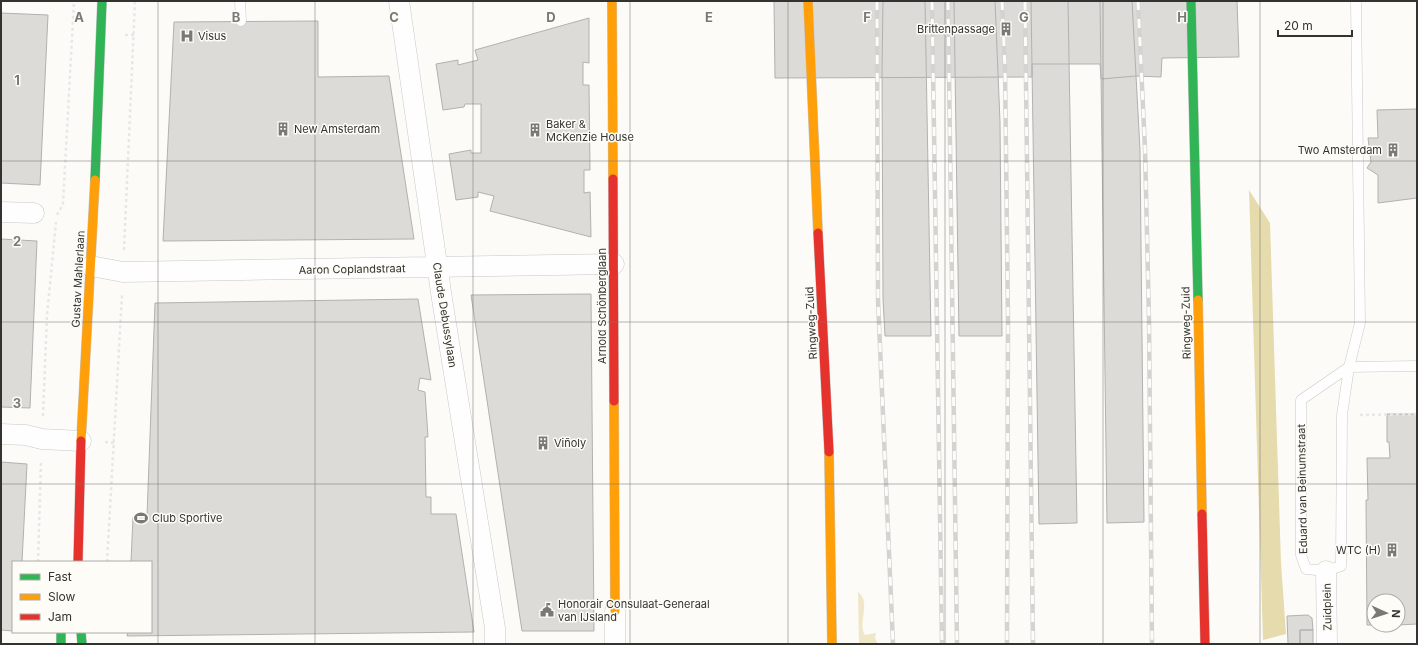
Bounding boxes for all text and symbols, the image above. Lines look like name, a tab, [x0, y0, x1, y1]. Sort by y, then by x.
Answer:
text: A	[74, 9, 84, 25]
text: B	[232, 9, 241, 25]
text: C	[389, 9, 399, 25]
text: D	[546, 9, 556, 25]
text: E	[705, 9, 713, 25]
text: F	[863, 9, 871, 25]
text: G	[1019, 9, 1029, 25]
text: H	[1177, 9, 1187, 25]
scale bar	[1278, 12, 1352, 38]
text: 20 m	[1284, 18, 1313, 33]
building icon: Brittenpassage	[998, 21, 1014, 37]
place label: Brittenpassage	[917, 22, 995, 36]
hospital icon: Visus	[179, 28, 195, 44]
place label: Visus	[198, 29, 227, 43]
text: 1	[14, 72, 20, 88]
place label: Baker & McKenzie House	[546, 117, 634, 144]
building icon: New Amsterdam	[275, 121, 291, 137]
place label: New Amsterdam	[294, 122, 380, 136]
building icon: Baker & McKenzie House	[527, 122, 543, 138]
building icon: Two Amsterdam	[1385, 142, 1401, 158]
place label: Two Amsterdam	[1298, 143, 1382, 157]
street label: Gustav Mahlerlaan	[68, 230, 88, 328]
text: 2	[13, 233, 21, 249]
street label: Arnold Schönberglaan	[595, 248, 609, 364]
street label: Aaron Coplandstraat	[298, 261, 406, 277]
street label: Claude Debussylaan	[430, 261, 460, 369]
street label: Ringweg-Zuid	[802, 286, 820, 360]
street label: Ringweg-Zuid	[1178, 286, 1194, 360]
text: 3	[13, 395, 21, 411]
street label: Eduard van Beinumstraat	[1294, 423, 1310, 554]
building icon: Viñoly	[535, 435, 551, 451]
place label: Viñoly	[554, 436, 586, 450]
sports icon: Club Sportive	[133, 510, 149, 526]
place label: Club Sportive	[152, 511, 222, 525]
building icon: WTC (H)	[1384, 542, 1400, 558]
place label: WTC (H)	[1336, 543, 1381, 557]
legend	[12, 561, 152, 633]
text: Fast	[48, 569, 72, 584]
street label: Zuidplein	[1320, 583, 1334, 631]
text: Slow	[48, 589, 76, 604]
north arrow	[1366, 593, 1406, 633]
place label: Honorair Consulaat-Generaal van IJsland	[558, 597, 710, 624]
public building icon: Honorair Consulaat-Generaal van IJsland	[539, 602, 555, 618]
text: Jam	[48, 609, 72, 624]
text: N	[1389, 609, 1403, 618]

